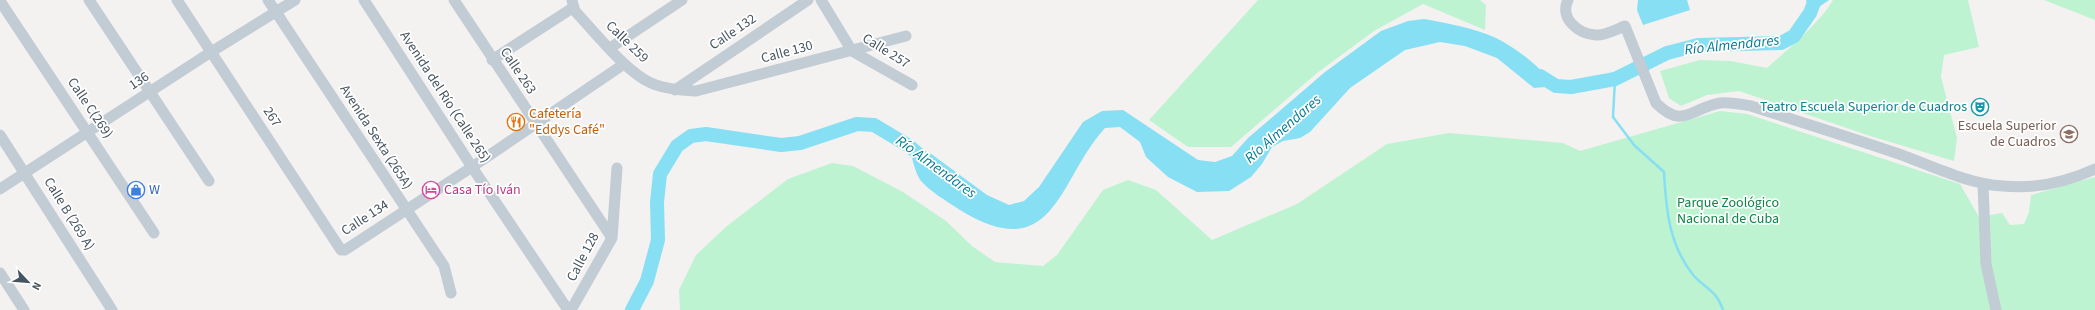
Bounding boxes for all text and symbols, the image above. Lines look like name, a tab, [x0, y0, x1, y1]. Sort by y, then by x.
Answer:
street label: Calle 132	[706, 9, 761, 55]
street label: Calle 259	[601, 16, 653, 68]
street label: Avenida del Río (Calle 265)	[395, 27, 495, 167]
street label: Calle 257	[858, 29, 914, 73]
water label: Río Almendares	[1684, 30, 1780, 60]
street label: Calle 130	[759, 35, 815, 68]
street label: Calle 263	[495, 44, 541, 99]
street label: 136	[125, 67, 153, 95]
street label: Calle C(269)	[62, 74, 118, 142]
street label: Avenida Sexta (265A)	[335, 81, 417, 193]
water label: Río Almendares	[1240, 90, 1326, 168]
place label: Teatro Escuela Superior de Cuadros	[1760, 97, 1967, 117]
theatre icon: Teatro Escuela Superior de Cuadros	[1970, 97, 1990, 117]
street label: 267	[258, 103, 286, 131]
place label: Cafetería "Eddys Café"	[529, 104, 605, 140]
restaurant icon: Cafetería "Eddys Café"	[506, 112, 526, 132]
place label: Escuela Superior de Cuadros	[1958, 116, 2056, 152]
school or university icon: Escuela Superior de Cuadros	[2059, 124, 2079, 144]
water label: Río Almendares	[891, 130, 981, 204]
street label: Calle B (269 A)	[39, 174, 99, 254]
shop icon: W	[126, 180, 146, 200]
place label: W	[149, 180, 160, 200]
hotel icon: Casa Tío Iván	[421, 180, 441, 200]
place label: Casa Tío Iván	[444, 180, 521, 200]
park label: Parque Zoológico Nacional de Cuba	[1677, 193, 1779, 229]
street label: Calle 134	[337, 195, 393, 241]
street label: Calle 128	[562, 229, 604, 285]
north arrow	[8, 262, 48, 302]
text: N	[28, 280, 45, 293]

